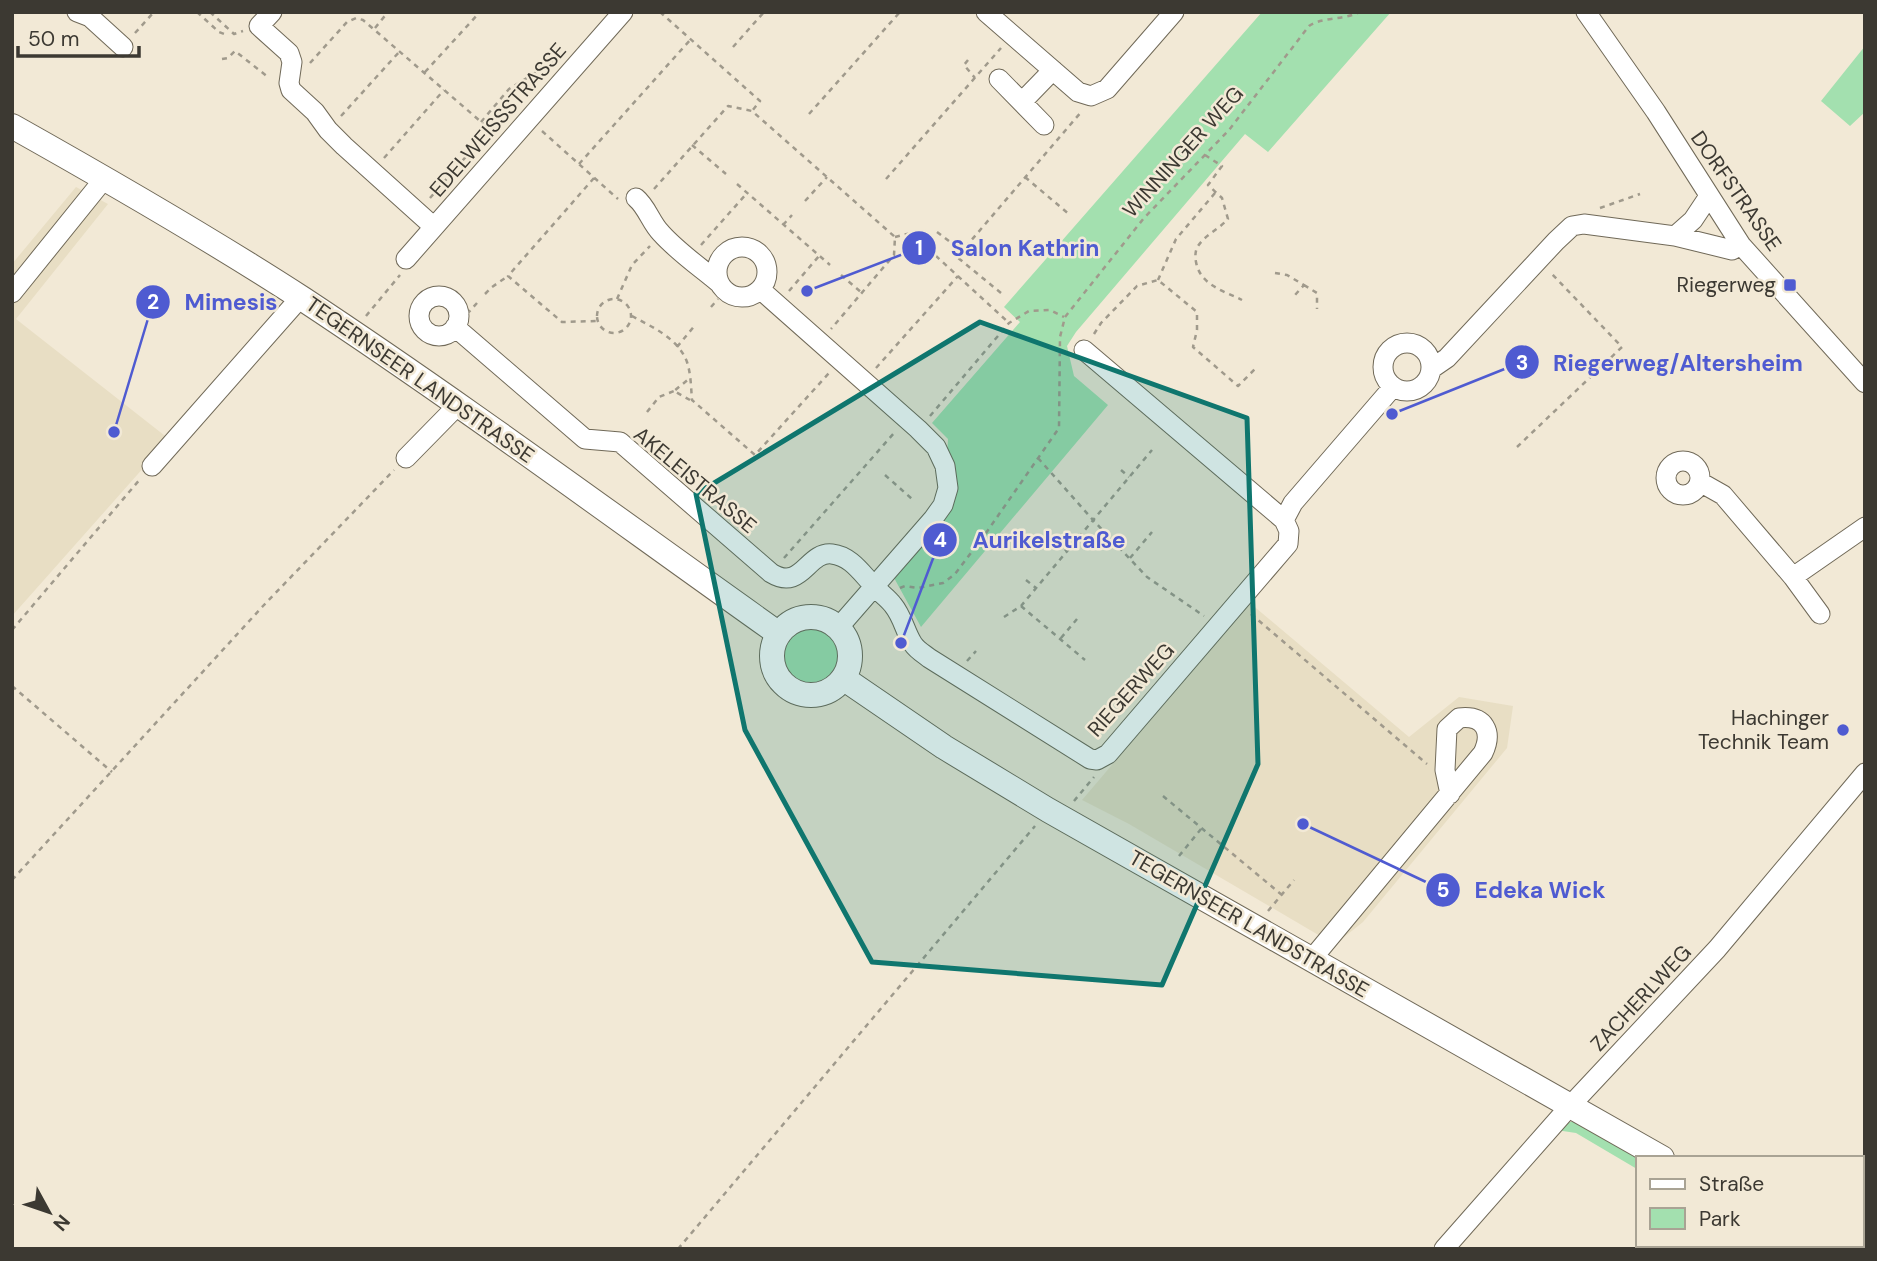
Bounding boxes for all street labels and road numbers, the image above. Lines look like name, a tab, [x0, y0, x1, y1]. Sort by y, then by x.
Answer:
street label: EDELWEISSSTRASSE	[423, 37, 573, 203]
street label: WINNINGER WEG	[1117, 80, 1249, 224]
street label: DORFSTRASSE	[1684, 125, 1788, 257]
street label: TEGERNSEER LANDSTRASSE	[300, 290, 540, 470]
street label: AKELEISTRASSE	[628, 420, 762, 540]
street label: RIEGERWEG	[1081, 637, 1181, 743]
street label: TEGERNSEER LANDSTRASSE	[1124, 844, 1374, 1004]
street label: ZACHERLWEG	[1584, 939, 1698, 1057]

